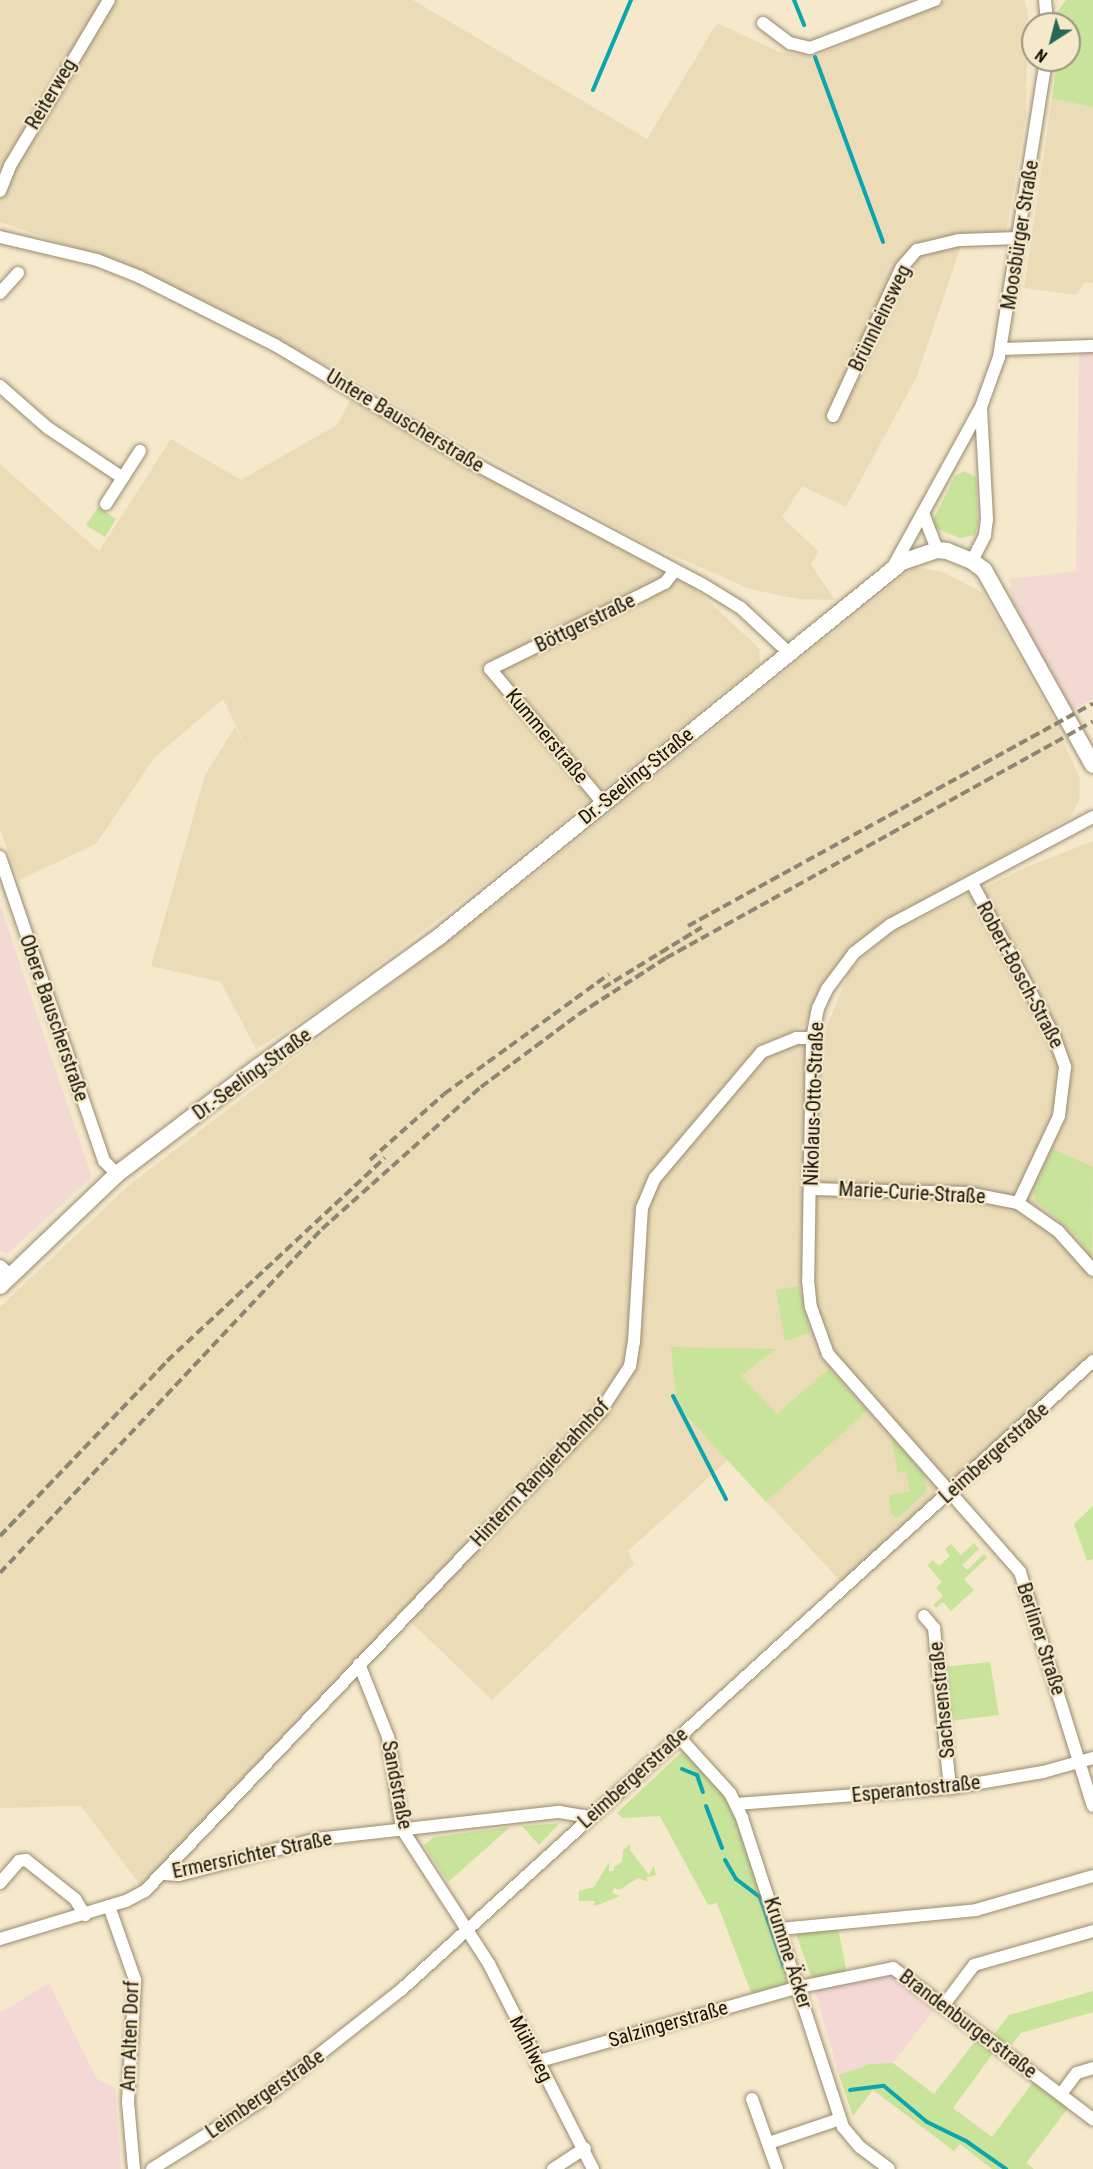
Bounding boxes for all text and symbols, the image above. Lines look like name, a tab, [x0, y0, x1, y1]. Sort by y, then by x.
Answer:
north arrow	[1021, 12, 1081, 72]
text: N	[1032, 45, 1051, 66]
street label: Reiterweg	[21, 54, 81, 134]
street label: Moosbürger Straße	[996, 159, 1044, 311]
street label: Brünnleinsweg	[844, 261, 916, 375]
street label: Untere Bauscherstraße	[322, 364, 488, 478]
street label: Böttgerstraße	[531, 588, 639, 658]
street label: Kummerstraße	[501, 684, 593, 788]
street label: Dr.-Seeling-Straße	[574, 722, 698, 830]
street label: Robert-Bosch-Straße	[971, 898, 1069, 1052]
street label: Obere Bauscherstraße	[14, 931, 94, 1105]
street label: Nikolaus-Otto-Straße	[799, 1022, 829, 1186]
street label: Dr.-Seeling-Straße	[188, 1023, 316, 1125]
street label: Marie-Curie-Straße	[838, 1177, 986, 1209]
street label: Hinterm Rangierbahnhof	[466, 1394, 614, 1552]
street label: Leimbergerstraße	[934, 1398, 1054, 1508]
street label: Berliner Straße	[1012, 1580, 1070, 1698]
street label: Sachsenstraße	[924, 1640, 960, 1760]
street label: Leimbergerstraße	[573, 1723, 693, 1833]
street label: Sandstraße	[377, 1739, 417, 1831]
street label: Esperantostraße	[851, 1770, 981, 1808]
street label: Ermersrichter Straße	[170, 1826, 334, 1884]
street label: Krumme Äcker	[759, 1894, 817, 2012]
street label: Brandenburgerstraße	[895, 1965, 1041, 2083]
street label: Am Alten Dorf	[116, 1980, 144, 2092]
street label: Salzingerstraße	[606, 1996, 730, 2052]
street label: Mühlweg	[504, 2012, 558, 2086]
street label: Leimbergerstraße	[201, 2044, 329, 2144]

